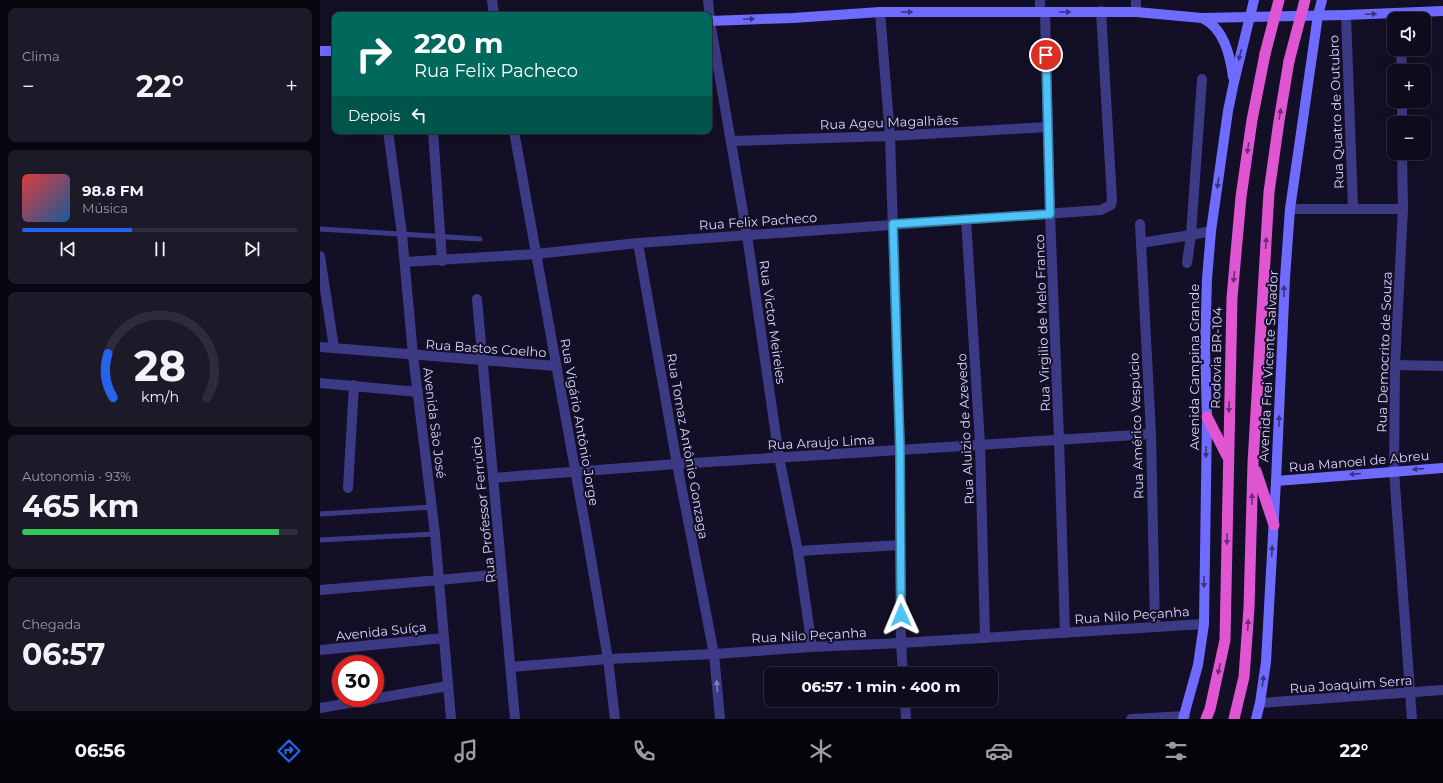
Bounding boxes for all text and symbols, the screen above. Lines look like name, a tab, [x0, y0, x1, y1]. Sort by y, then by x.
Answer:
one-way arrow	[901, 9, 914, 15]
one-way arrow	[1059, 9, 1072, 15]
one-way arrow	[1365, 11, 1378, 17]
map controls	[1387, 12, 1431, 160]
button: sound	[1387, 12, 1431, 56]
one-way arrow	[743, 16, 755, 23]
text: 220 m	[414, 26, 503, 60]
icon: right	[348, 28, 400, 80]
street label: Rua Quatro de Outubro	[1325, 35, 1347, 189]
pin	[1029, 38, 1063, 72]
icon: arrive	[1035, 44, 1057, 66]
text: Clima	[22, 48, 60, 64]
one-way arrow	[1237, 49, 1243, 61]
text: Rua Felix Pacheco	[414, 60, 578, 82]
button: +	[1387, 64, 1431, 108]
text: 22°	[136, 68, 184, 105]
text: −	[22, 73, 35, 100]
text: +	[285, 73, 298, 100]
icon: left	[408, 104, 430, 126]
text: Depois	[348, 106, 400, 125]
one-way arrow	[1278, 108, 1284, 120]
street label: Rua Ageu Magalhães	[820, 112, 958, 132]
button: −	[1387, 116, 1431, 160]
one-way arrow	[1245, 142, 1251, 154]
one-way arrow	[1215, 177, 1221, 189]
text: 98.8 FM	[82, 181, 144, 200]
text: Música	[82, 200, 128, 216]
street label: Rua Felix Pacheco	[698, 209, 818, 233]
street label: Rua Virgilio de Melo Franco	[1031, 234, 1053, 412]
one-way arrow	[1263, 237, 1270, 249]
icon: previous	[57, 238, 79, 260]
icon: pause	[149, 238, 171, 260]
icon: next	[241, 238, 263, 260]
street label: Rua Victor Meireles	[756, 259, 790, 385]
street label: Avenida Frei Vicente Salvador	[1255, 270, 1281, 462]
one-way arrow	[1230, 271, 1237, 283]
street label: Rua Democrito de Souza	[1373, 271, 1395, 433]
street label: Avenida Campina Grande	[1186, 284, 1202, 450]
one-way arrow	[1281, 284, 1287, 297]
street label: Rodovia BR-104	[1207, 307, 1225, 409]
street label: Rua Bastos Coelho	[425, 336, 547, 360]
street label: Rua Vigário Antônio Jorge	[557, 337, 603, 507]
text: 28	[134, 340, 186, 390]
street label: Rua Tomaz Antônio Gonzaga	[664, 352, 712, 540]
street label: Rua Américo Vespúcio	[1125, 352, 1147, 500]
street label: Rua Aluizio de Azevedo	[953, 353, 977, 505]
street label: Avenida São José	[420, 366, 450, 480]
text: km/h	[141, 387, 179, 405]
one-way arrow	[1226, 401, 1232, 414]
one-way arrow	[1275, 415, 1282, 427]
street label: Rua Araujo Lima	[767, 431, 875, 453]
street label: Rua Professor Ferrúcio	[467, 436, 499, 584]
one-way arrow	[1203, 446, 1209, 459]
street label: Rua Manoel de Abreu	[1288, 447, 1430, 475]
one-way arrow	[1412, 466, 1424, 473]
text: Autonomia · 93%	[22, 468, 131, 484]
one-way arrow	[1349, 471, 1361, 478]
text: 465 km	[22, 488, 139, 525]
one-way arrow	[1249, 492, 1255, 505]
one-way arrow	[1224, 533, 1230, 546]
one-way arrow	[1269, 545, 1276, 557]
one-way arrow	[1201, 576, 1207, 589]
position arrow	[880, 594, 922, 636]
street label: Rua Nilo Peçanha	[1074, 603, 1190, 627]
text: Chegada	[22, 616, 81, 632]
street label: Avenida Suíça	[335, 618, 427, 644]
one-way arrow	[1244, 619, 1251, 631]
street label: Rua Nilo Peçanha	[751, 624, 867, 646]
text: 06:57	[22, 636, 105, 673]
speed limit sign: 30	[332, 655, 384, 707]
one-way arrow	[1215, 663, 1221, 675]
street label: Rua Joaquim Serra	[1289, 672, 1413, 696]
one-way arrow	[1260, 675, 1267, 687]
text: 06:57 · 1 min · 400 m	[801, 677, 961, 696]
one-way arrow	[714, 680, 720, 692]
icon: directions	[275, 737, 303, 765]
icon: music	[452, 737, 480, 765]
icon: phone	[630, 737, 658, 765]
icon: climate	[807, 737, 835, 765]
icon: car	[985, 737, 1013, 765]
icon: filters	[1162, 737, 1190, 765]
text: 06:56	[75, 740, 125, 762]
text: 22°	[1339, 740, 1368, 762]

